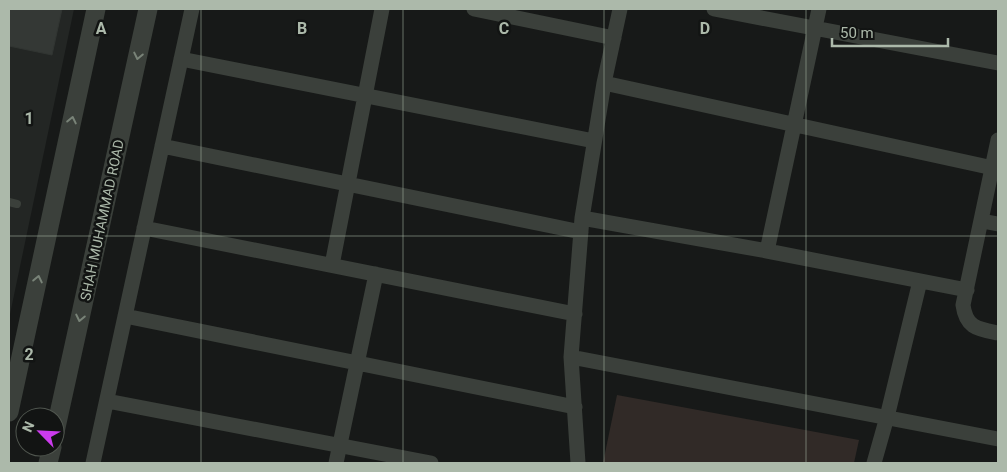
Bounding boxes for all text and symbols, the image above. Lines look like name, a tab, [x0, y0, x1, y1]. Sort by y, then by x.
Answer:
scale bar	[832, 15, 948, 47]
text: A	[96, 19, 107, 38]
text: B	[297, 19, 307, 38]
text: C	[499, 19, 509, 38]
text: D	[700, 19, 710, 38]
text: 50 m	[840, 24, 874, 42]
one-way arrow	[133, 52, 144, 61]
text: 1	[24, 109, 34, 128]
one-way arrow	[66, 116, 77, 125]
street label: SHAH MUHAMMAD ROAD	[77, 138, 127, 302]
one-way arrow	[32, 275, 42, 284]
one-way arrow	[75, 313, 86, 322]
text: 2	[24, 345, 34, 364]
north arrow	[15, 407, 65, 457]
text: N	[19, 419, 37, 434]

